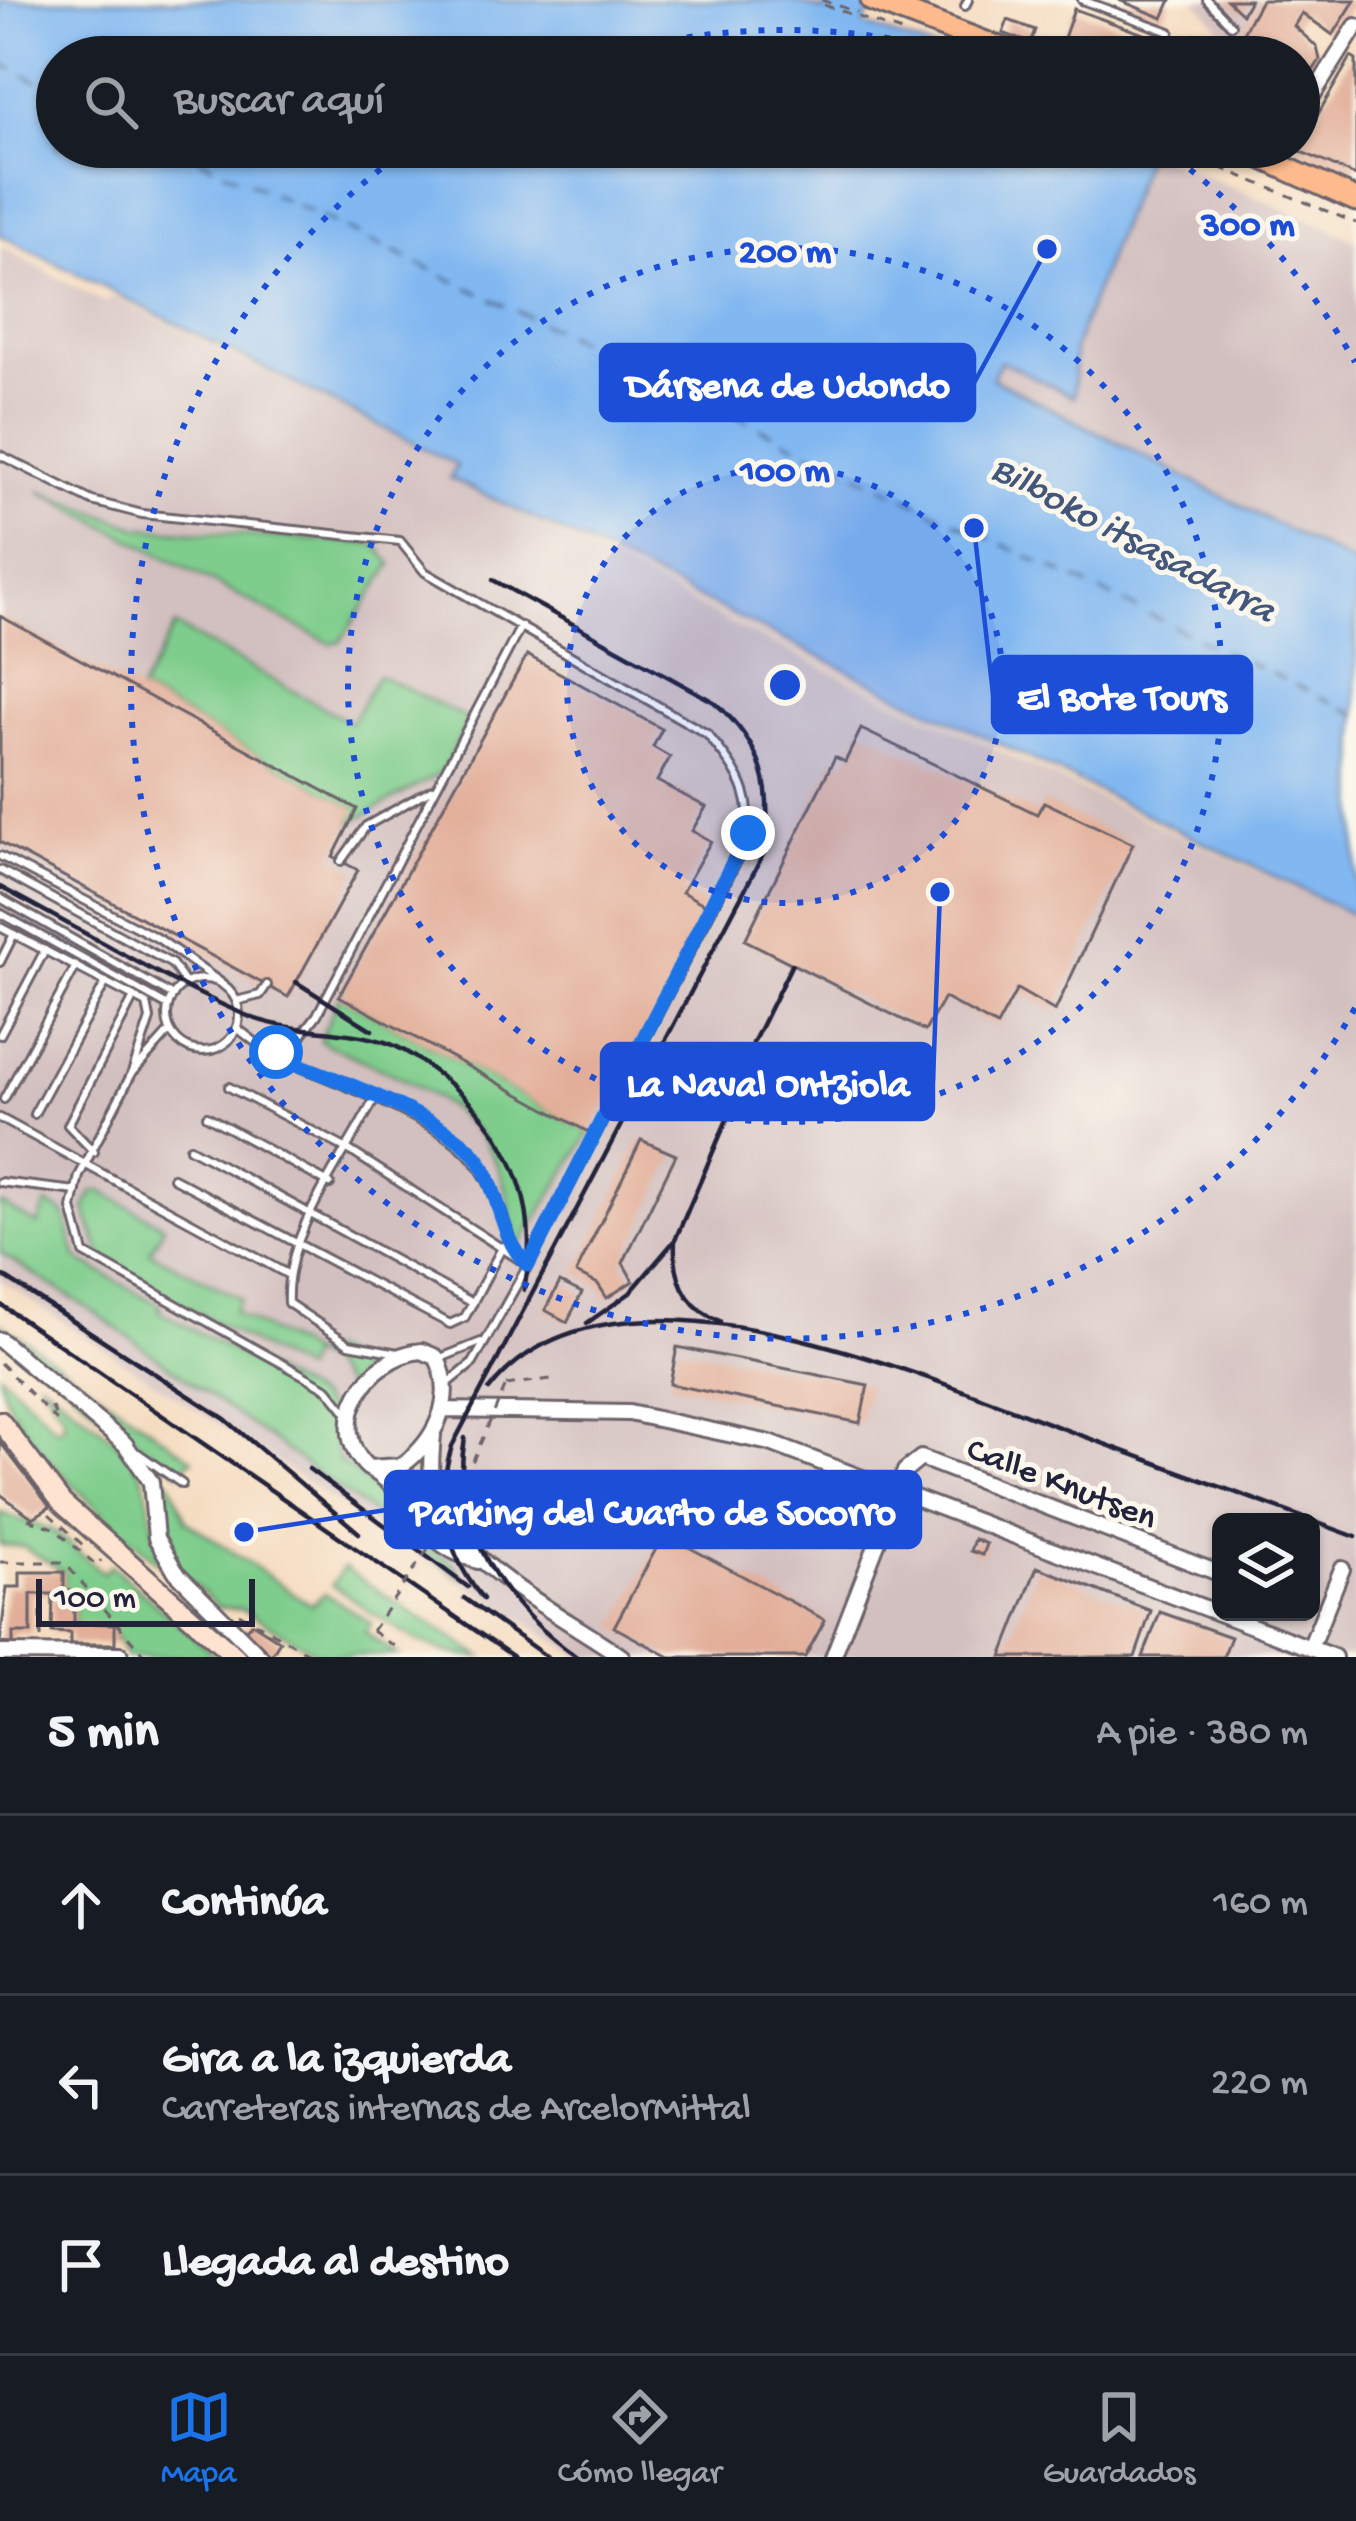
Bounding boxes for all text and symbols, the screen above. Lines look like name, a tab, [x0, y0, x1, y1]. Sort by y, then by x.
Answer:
search box	[36, 36, 1320, 168]
icon: search	[78, 69, 144, 135]
text: Buscar aquí	[174, 76, 384, 129]
text: 300 m	[1200, 206, 1295, 249]
text: 200 m	[739, 233, 832, 276]
callout: Dársena de Udondo	[601, 345, 974, 420]
text: Dársena de Udondo	[623, 366, 950, 412]
water label: Bilboko itsasadarra	[982, 448, 1284, 637]
text: 100 m	[738, 452, 830, 495]
callout: El Bote Tours	[993, 657, 1251, 732]
centre of rings	[764, 664, 806, 706]
text: El Bote Tours	[1017, 678, 1228, 724]
route end	[721, 806, 775, 860]
route start	[249, 1025, 303, 1079]
callout: La Naval Ontziola	[602, 1044, 933, 1119]
text: La Naval Ontziola	[626, 1065, 912, 1111]
street label: Calle Knutsen	[960, 1430, 1162, 1542]
callout: Parking del Cuarto de Socorro	[386, 1472, 920, 1547]
text: Parking del Cuarto de Socorro	[408, 1493, 896, 1539]
map controls	[1212, 1513, 1320, 1621]
button: layers	[1212, 1513, 1320, 1621]
scale bar	[36, 1573, 255, 1626]
text: 100 m	[54, 1581, 136, 1619]
text: 5 min	[48, 1705, 158, 1765]
text: A pie · 380 m	[1097, 1712, 1308, 1758]
icon: ahead	[48, 1872, 114, 1938]
text: Continúa	[162, 1878, 327, 1931]
text: 160 m	[1213, 1882, 1308, 1928]
text: Gira a la izquierda	[162, 2035, 511, 2088]
icon: left	[48, 2052, 114, 2118]
text: 220 m	[1211, 2062, 1308, 2108]
text: Carreteras internas de ArcelorMittal	[162, 2088, 751, 2134]
icon: arrive	[48, 2232, 114, 2298]
text: Llegada al destino	[162, 2238, 509, 2291]
tab: Mapa	[161, 2384, 236, 2494]
tab: Cómo llegar	[558, 2384, 721, 2494]
tab: Guardados	[1043, 2384, 1195, 2494]

